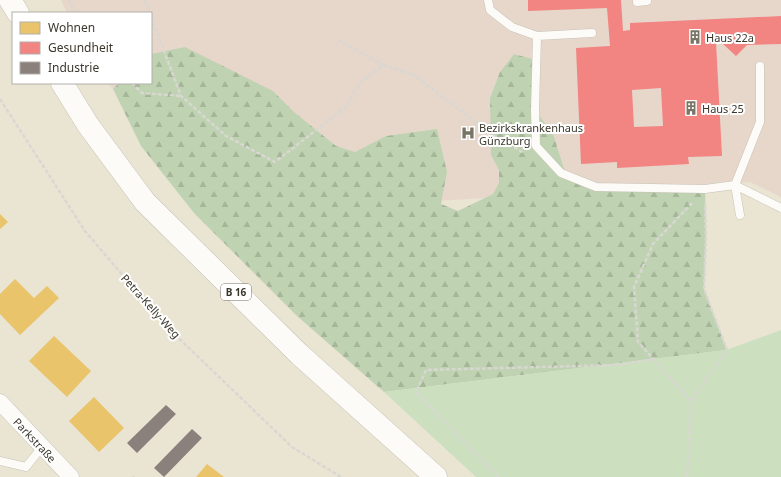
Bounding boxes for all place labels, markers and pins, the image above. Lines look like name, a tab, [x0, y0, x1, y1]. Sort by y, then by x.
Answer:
building icon: Haus 22a	[687, 29, 703, 45]
place label: Haus 22a	[706, 30, 754, 45]
building icon: Haus 25	[683, 100, 699, 116]
place label: Haus 25	[702, 101, 744, 116]
place label: Bezirkskrankenhaus Günzburg	[479, 120, 583, 148]
hospital icon: Bezirkskrankenhaus Günzburg	[460, 125, 476, 141]

